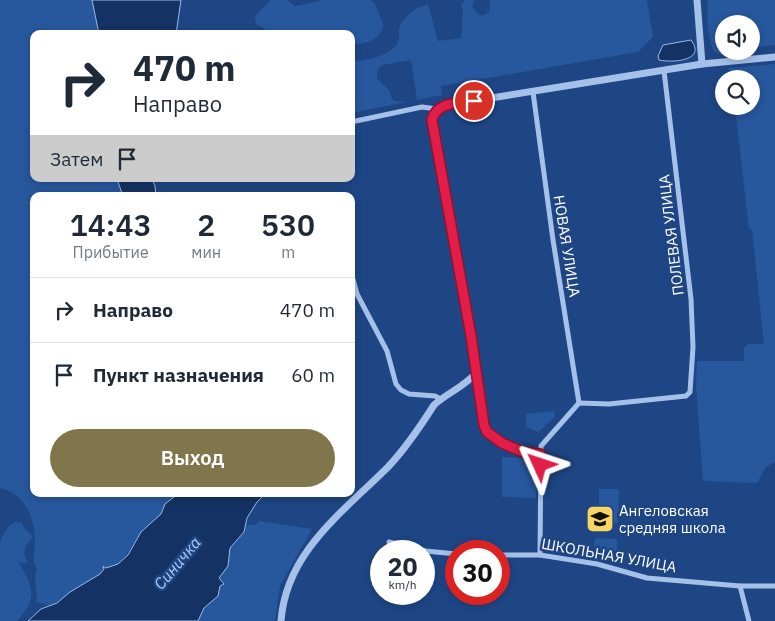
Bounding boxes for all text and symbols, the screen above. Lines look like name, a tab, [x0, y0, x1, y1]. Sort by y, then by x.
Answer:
map controls	[715, 15, 760, 115]
button: sound	[715, 15, 760, 60]
text: 470 m	[133, 45, 236, 91]
icon: right	[50, 50, 115, 115]
button: search	[715, 70, 760, 115]
pin	[453, 80, 495, 122]
icon: arrive	[460, 87, 488, 115]
text: Направо	[133, 89, 222, 118]
icon: arrive	[113, 145, 141, 173]
text: Затем	[50, 147, 103, 171]
street label: ПОЛЕВАЯ УЛИЦА	[654, 173, 688, 297]
street label: НОВАЯ УЛИЦА	[550, 194, 585, 299]
text: 14:43	[70, 205, 151, 244]
text: 2	[197, 205, 215, 244]
text: 530	[261, 205, 315, 244]
text: Прибытие	[73, 242, 149, 262]
text: мин	[191, 242, 221, 262]
text: m	[281, 242, 295, 262]
icon: right	[50, 296, 78, 324]
text: Направо	[93, 298, 173, 322]
text: 470 m	[280, 298, 335, 322]
icon: arrive	[50, 361, 78, 389]
text: Пункт назначения	[93, 363, 264, 387]
text: 60 m	[291, 363, 335, 387]
button: Выход	[50, 429, 335, 487]
position arrow	[513, 438, 565, 490]
place label: Ангеловская средняя школа	[619, 501, 726, 537]
school or university icon: Ангеловская средняя школа	[585, 504, 615, 534]
water label: Синичка	[149, 533, 205, 593]
street label: ШКОЛЬНАЯ УЛИЦА	[540, 534, 678, 576]
speed limit sign: 30	[445, 540, 510, 605]
text: 20	[387, 550, 418, 583]
text: km/h	[388, 577, 417, 592]

